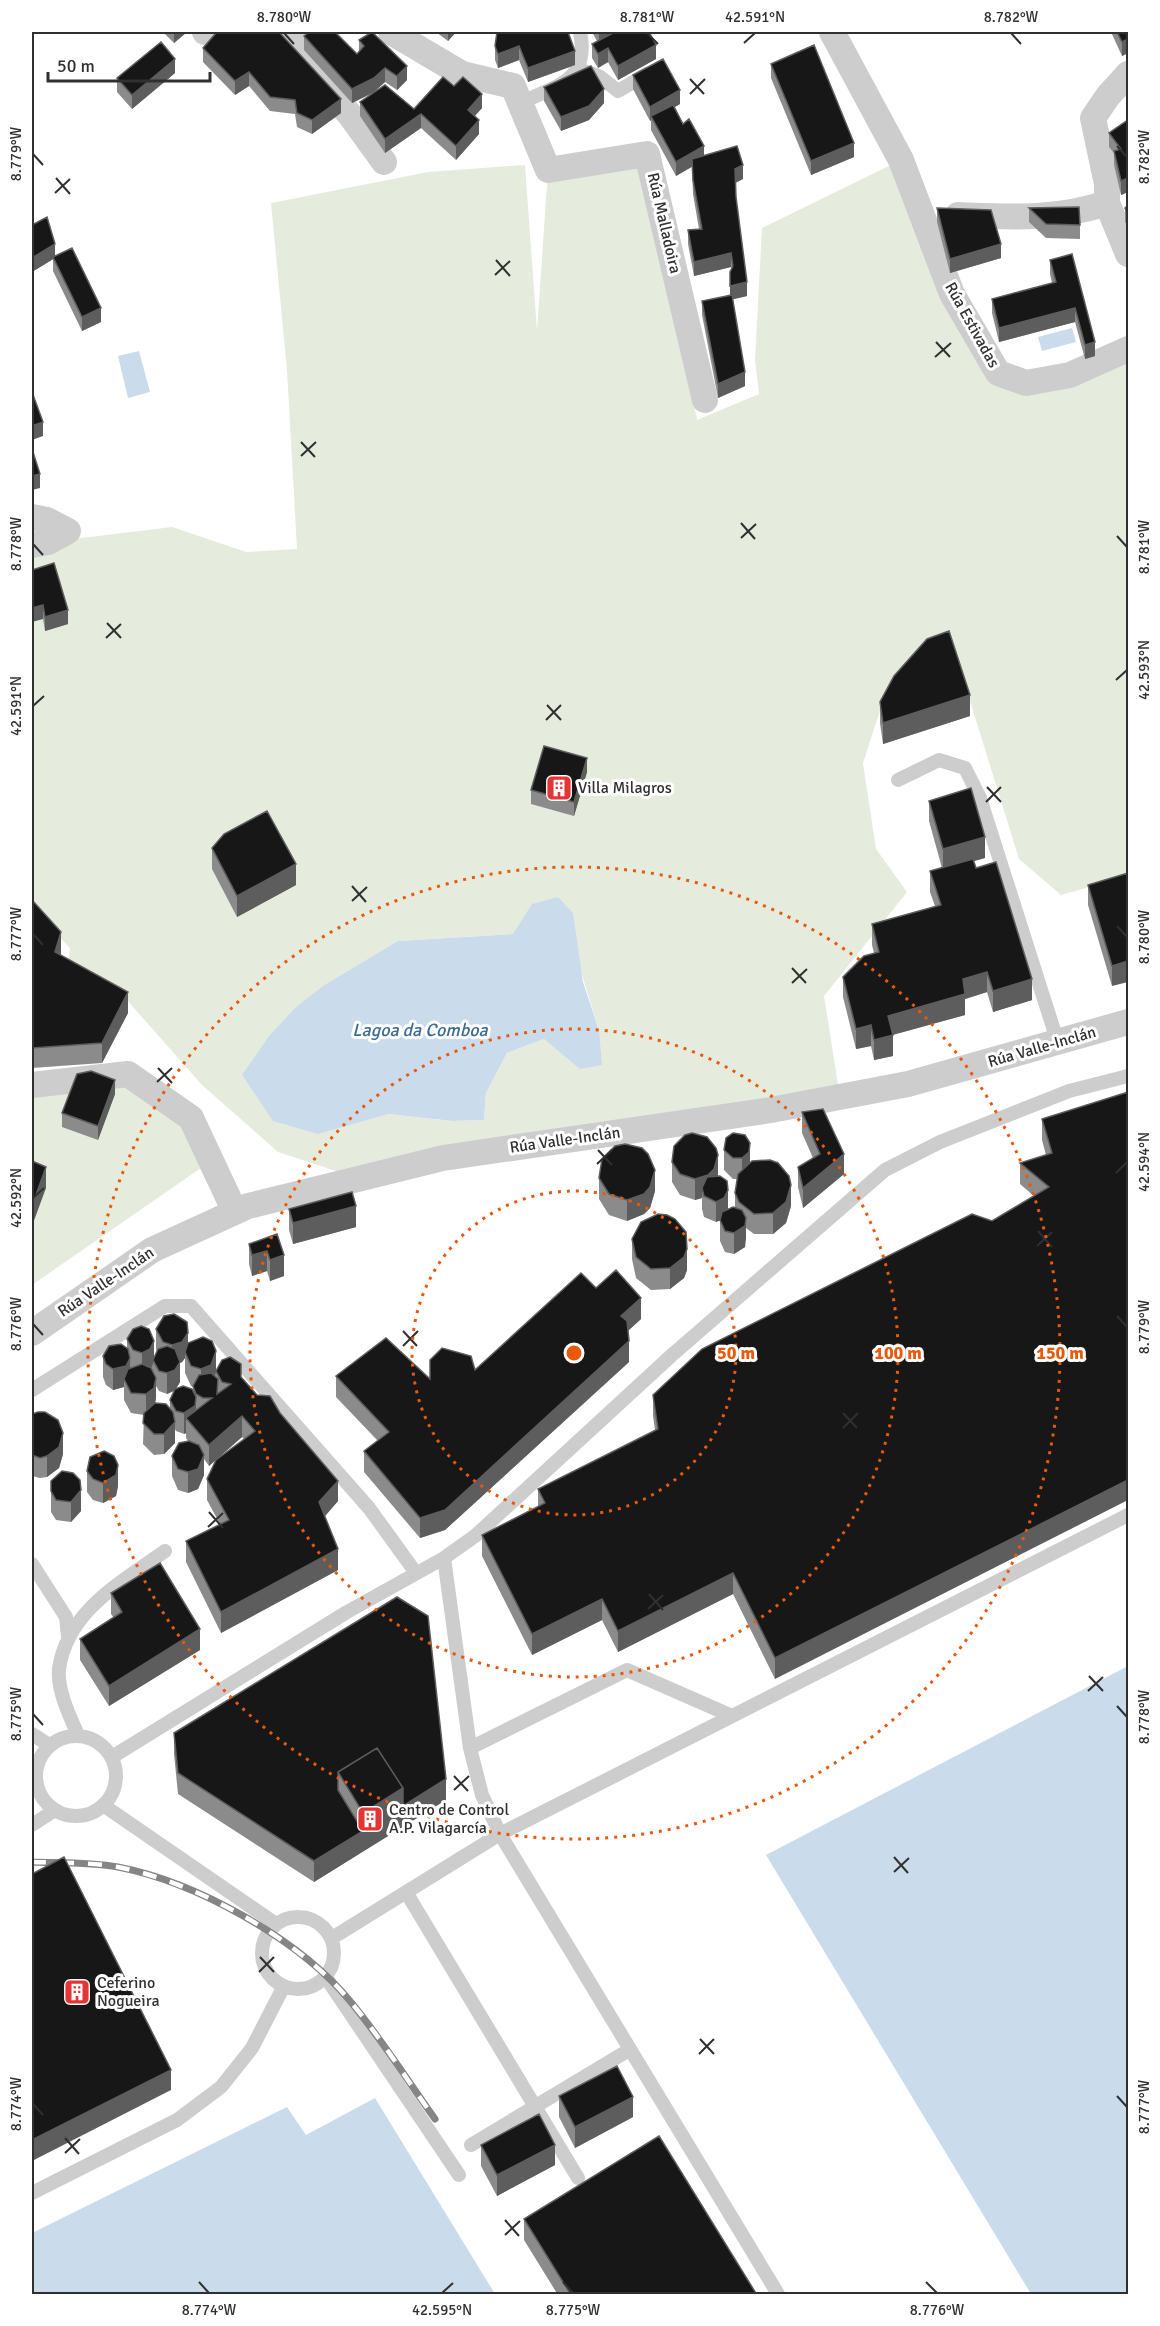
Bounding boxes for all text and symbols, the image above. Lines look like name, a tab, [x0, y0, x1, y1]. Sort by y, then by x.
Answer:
text: 8.780°W	[257, 8, 312, 26]
text: 8.781°W	[620, 8, 675, 26]
text: 42.591°N	[725, 8, 785, 26]
text: 8.782°W	[984, 8, 1039, 26]
scale bar	[48, 45, 210, 83]
text: 50 m	[57, 55, 95, 77]
text: 8.779°W	[7, 126, 25, 181]
text: 8.782°W	[1135, 129, 1153, 184]
street label: Rúa Malladoira	[643, 171, 685, 275]
street label: Rúa Estivadas	[940, 279, 1004, 371]
text: 8.778°W	[7, 516, 25, 571]
text: 8.781°W	[1135, 519, 1153, 574]
text: 42.593°N	[1135, 640, 1153, 700]
text: 42.591°N	[7, 676, 25, 736]
building icon: Villa Milagros	[544, 773, 574, 803]
place label: Villa Milagros	[578, 778, 672, 798]
text: 8.777°W	[7, 906, 25, 961]
text: 8.780°W	[1135, 909, 1153, 964]
water label: Lagoa da Comboa	[352, 1019, 489, 1041]
street label: Rúa Valle-Inclán	[986, 1022, 1098, 1072]
street label: Rúa Valle-Inclán	[508, 1122, 622, 1158]
text: 42.594°N	[1135, 1132, 1153, 1192]
text: 42.592°N	[7, 1168, 25, 1228]
street label: Rúa Valle-Inclán	[54, 1243, 158, 1321]
text: 8.776°W	[7, 1296, 25, 1351]
text: 8.779°W	[1135, 1299, 1153, 1354]
text: 50 m	[717, 1342, 755, 1364]
text: 100 m	[874, 1342, 922, 1364]
text: 150 m	[1036, 1342, 1084, 1364]
centre of rings	[564, 1343, 584, 1363]
text: 8.775°W	[7, 1686, 25, 1741]
text: 8.778°W	[1135, 1689, 1153, 1744]
place label: Centro de Control A.P. Vilagarcía	[389, 1800, 509, 1838]
building icon: Centro de Control A.P. Vilagarcía	[355, 1804, 385, 1834]
place label: Ceferino Nogueira	[97, 1973, 160, 2011]
building icon: Ceferino Nogueira	[62, 1977, 92, 2007]
text: 8.774°W	[7, 2076, 25, 2131]
text: 8.777°W	[1135, 2079, 1153, 2134]
text: 8.774°W	[182, 2301, 237, 2319]
text: 42.595°N	[412, 2301, 472, 2319]
text: 8.775°W	[546, 2301, 601, 2319]
text: 8.776°W	[910, 2301, 965, 2319]

